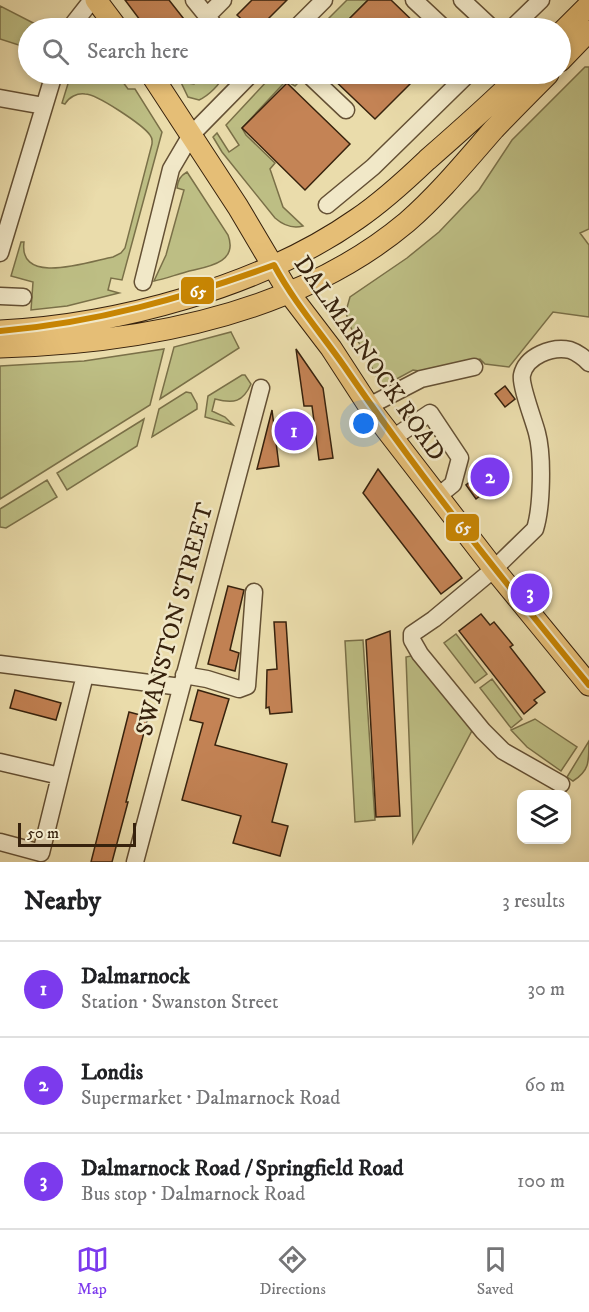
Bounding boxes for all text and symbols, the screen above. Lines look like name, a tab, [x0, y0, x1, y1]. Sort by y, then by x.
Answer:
search box	[18, 18, 571, 84]
icon: search	[39, 35, 72, 68]
text: Search here	[87, 38, 189, 65]
street label: DALMARNOCK ROAD	[287, 250, 451, 467]
line badge: 65	[180, 276, 215, 305]
text: 65	[190, 282, 206, 302]
pin: 1	[274, 408, 314, 454]
your location	[349, 409, 378, 438]
pin: 2	[470, 454, 510, 500]
street label: SWANSTON STREET	[129, 500, 220, 739]
line badge: 65	[445, 513, 480, 542]
text: 65	[455, 518, 471, 538]
pin: 3	[510, 570, 550, 616]
map controls	[517, 790, 571, 844]
button: layers	[517, 790, 571, 844]
scale bar	[18, 820, 136, 848]
text: 50 m	[27, 823, 59, 843]
text: Nearby	[24, 885, 101, 918]
text: 3 results	[502, 889, 565, 914]
text: Dalmarnock	[81, 963, 190, 990]
text: 1	[40, 977, 47, 1002]
text: 30 m	[527, 977, 565, 1002]
text: Station · Swanston Street	[81, 990, 278, 1015]
text: Londis	[81, 1059, 143, 1086]
text: 2	[39, 1073, 48, 1098]
text: 60 m	[525, 1073, 565, 1098]
text: Supermarket · Dalmarnock Road	[81, 1086, 340, 1111]
text: Dalmarnock Road / Springfield Road	[81, 1155, 404, 1182]
text: 3	[40, 1169, 47, 1194]
text: 100 m	[517, 1169, 565, 1194]
text: Bus stop · Dalmarnock Road	[81, 1182, 305, 1207]
tab: Map	[76, 1243, 109, 1299]
tab: Directions	[260, 1243, 326, 1299]
tab: Saved	[477, 1243, 514, 1299]

